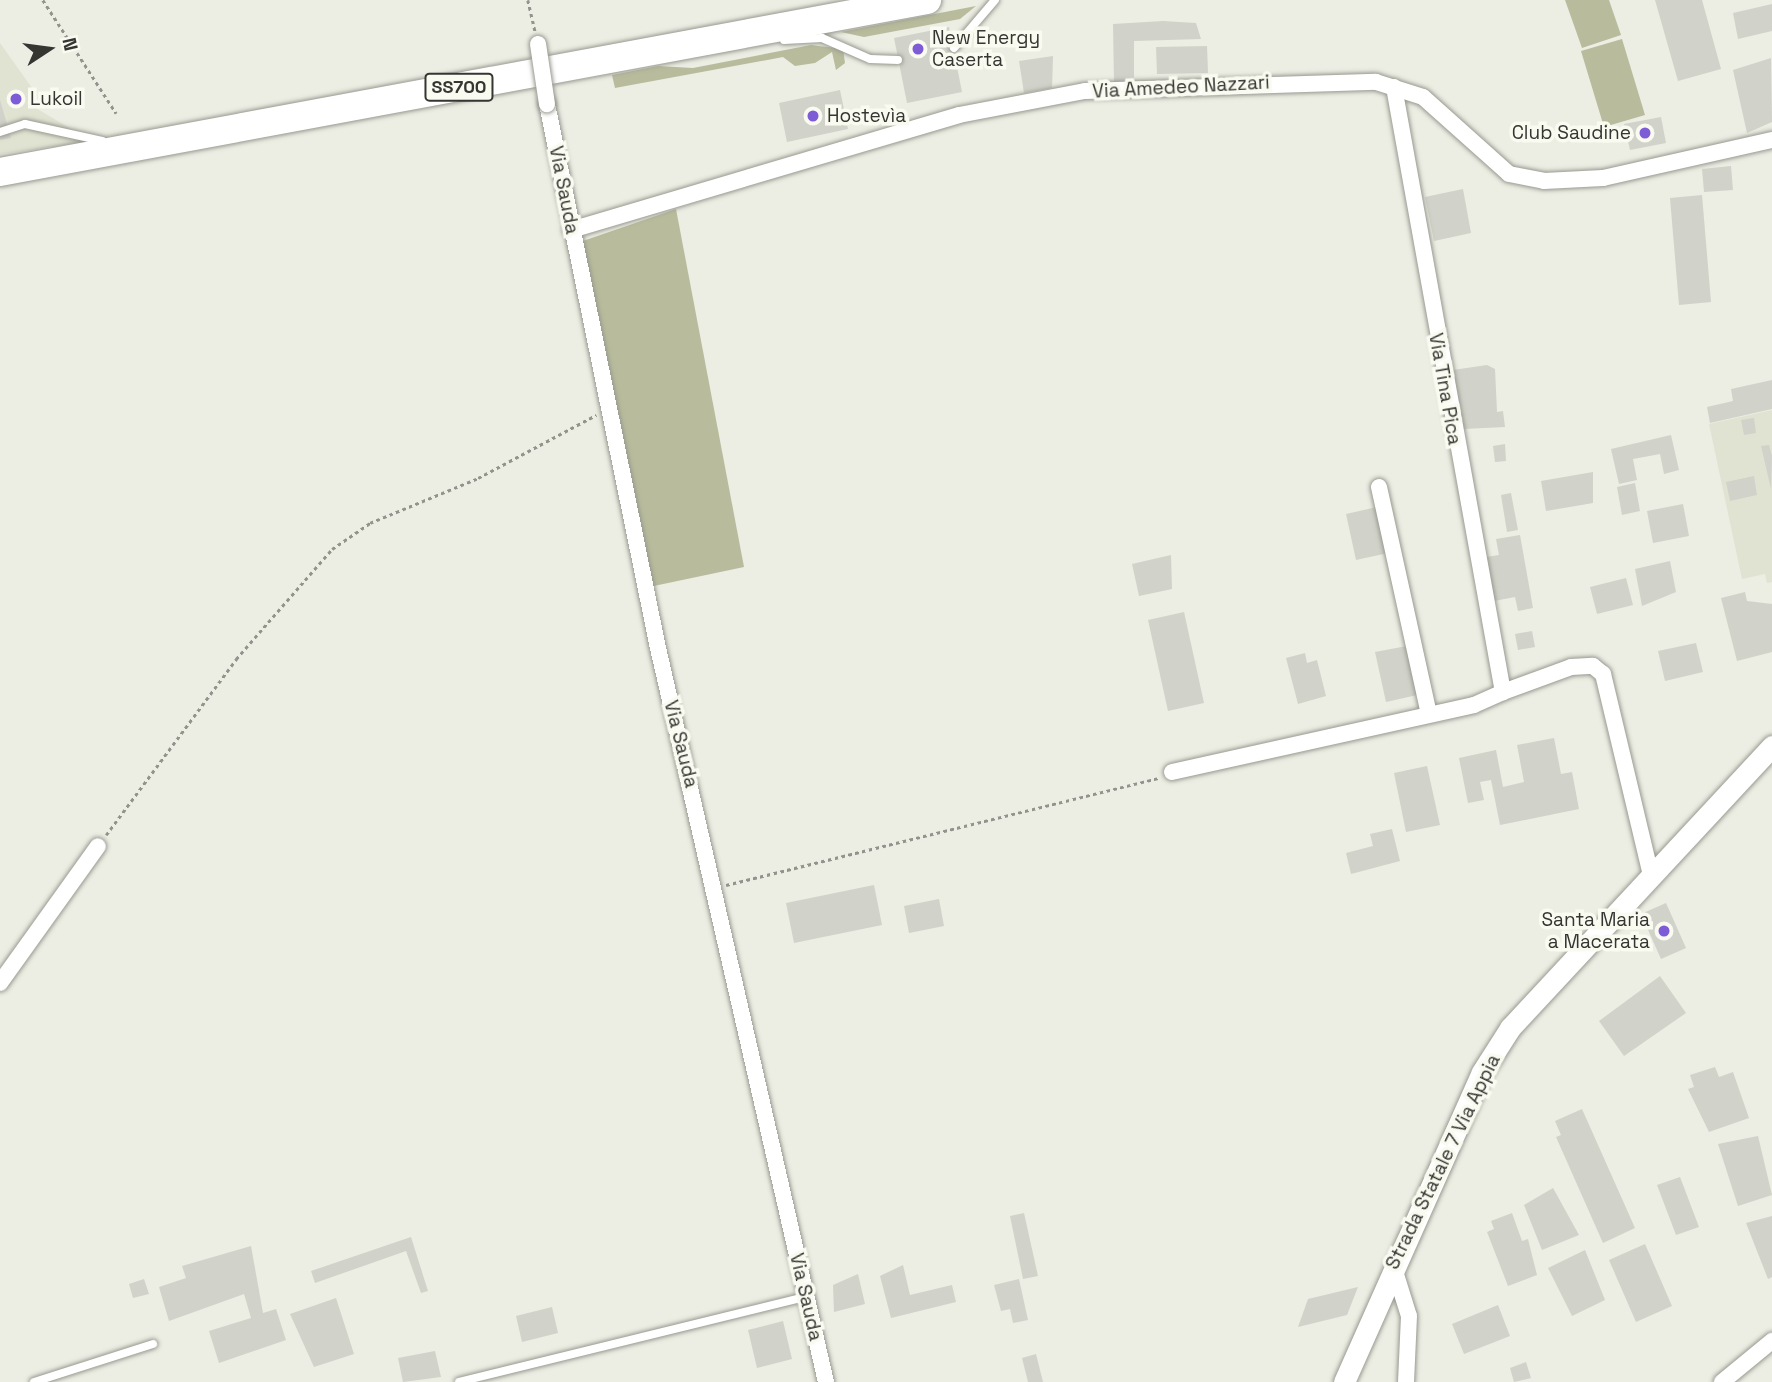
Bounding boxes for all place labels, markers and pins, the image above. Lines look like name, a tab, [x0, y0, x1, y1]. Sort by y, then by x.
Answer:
place label: New Energy Caserta	[932, 27, 1040, 71]
marker: New Energy Caserta	[910, 41, 926, 57]
place label: Lukoil	[30, 88, 83, 110]
marker: Lukoil	[8, 91, 24, 107]
place label: Hostevìa	[827, 105, 906, 127]
marker: Hostevìa	[805, 108, 821, 124]
place label: Club Saudine	[1512, 122, 1631, 144]
marker: Club Saudine	[1637, 125, 1653, 141]
place label: Santa Maria a Macerata	[1541, 909, 1650, 953]
marker: Santa Maria a Macerata	[1656, 923, 1672, 939]

